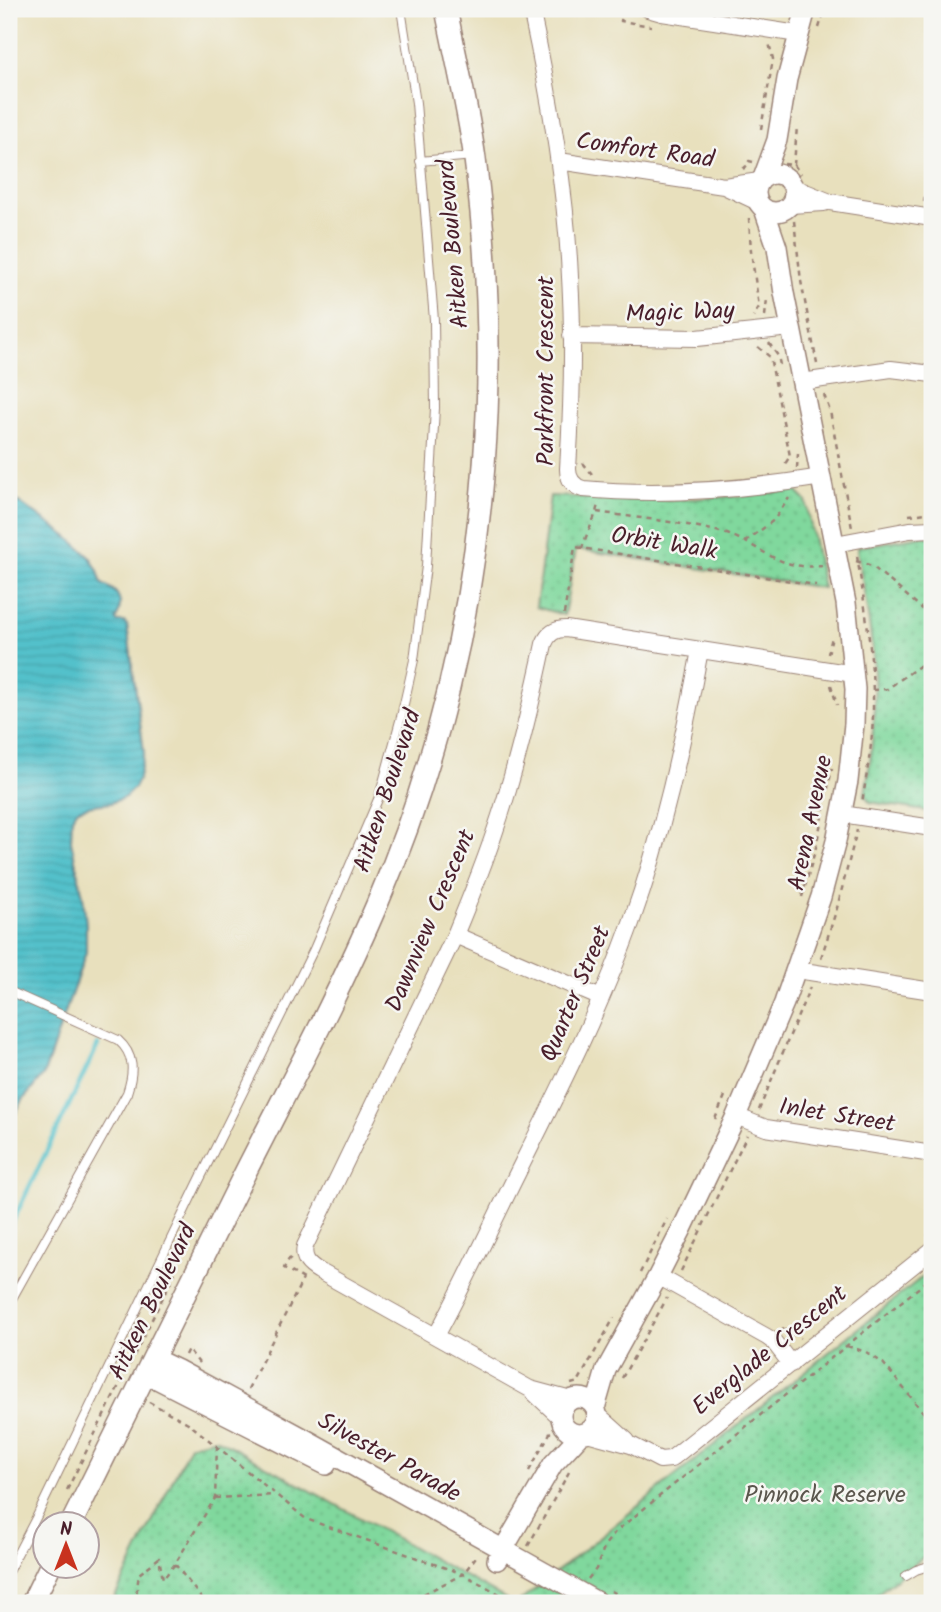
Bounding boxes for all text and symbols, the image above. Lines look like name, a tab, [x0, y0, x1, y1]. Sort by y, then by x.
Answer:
street label: Comfort Road	[573, 122, 718, 180]
street label: Aitken Boulevard	[427, 157, 481, 330]
street label: Parkfront Crescent	[527, 275, 566, 466]
street label: Magic Way	[625, 292, 736, 334]
street label: Orbit Walk	[608, 516, 721, 572]
street label: Aitken Boulevard	[343, 703, 433, 878]
street label: Arena Avenue	[778, 751, 844, 894]
street label: Dawnview Crescent	[375, 823, 487, 1018]
street label: Quarter Street	[530, 919, 622, 1068]
street label: Inlet Street	[776, 1088, 898, 1144]
street label: Aitken Boulevard	[98, 1216, 208, 1387]
street label: Everglade Crescent	[684, 1275, 857, 1426]
street label: Silvester Parade	[310, 1402, 468, 1514]
park label: Pinnock Reserve	[744, 1476, 906, 1515]
north arrow	[32, 1510, 102, 1580]
text: N	[60, 1515, 72, 1545]

